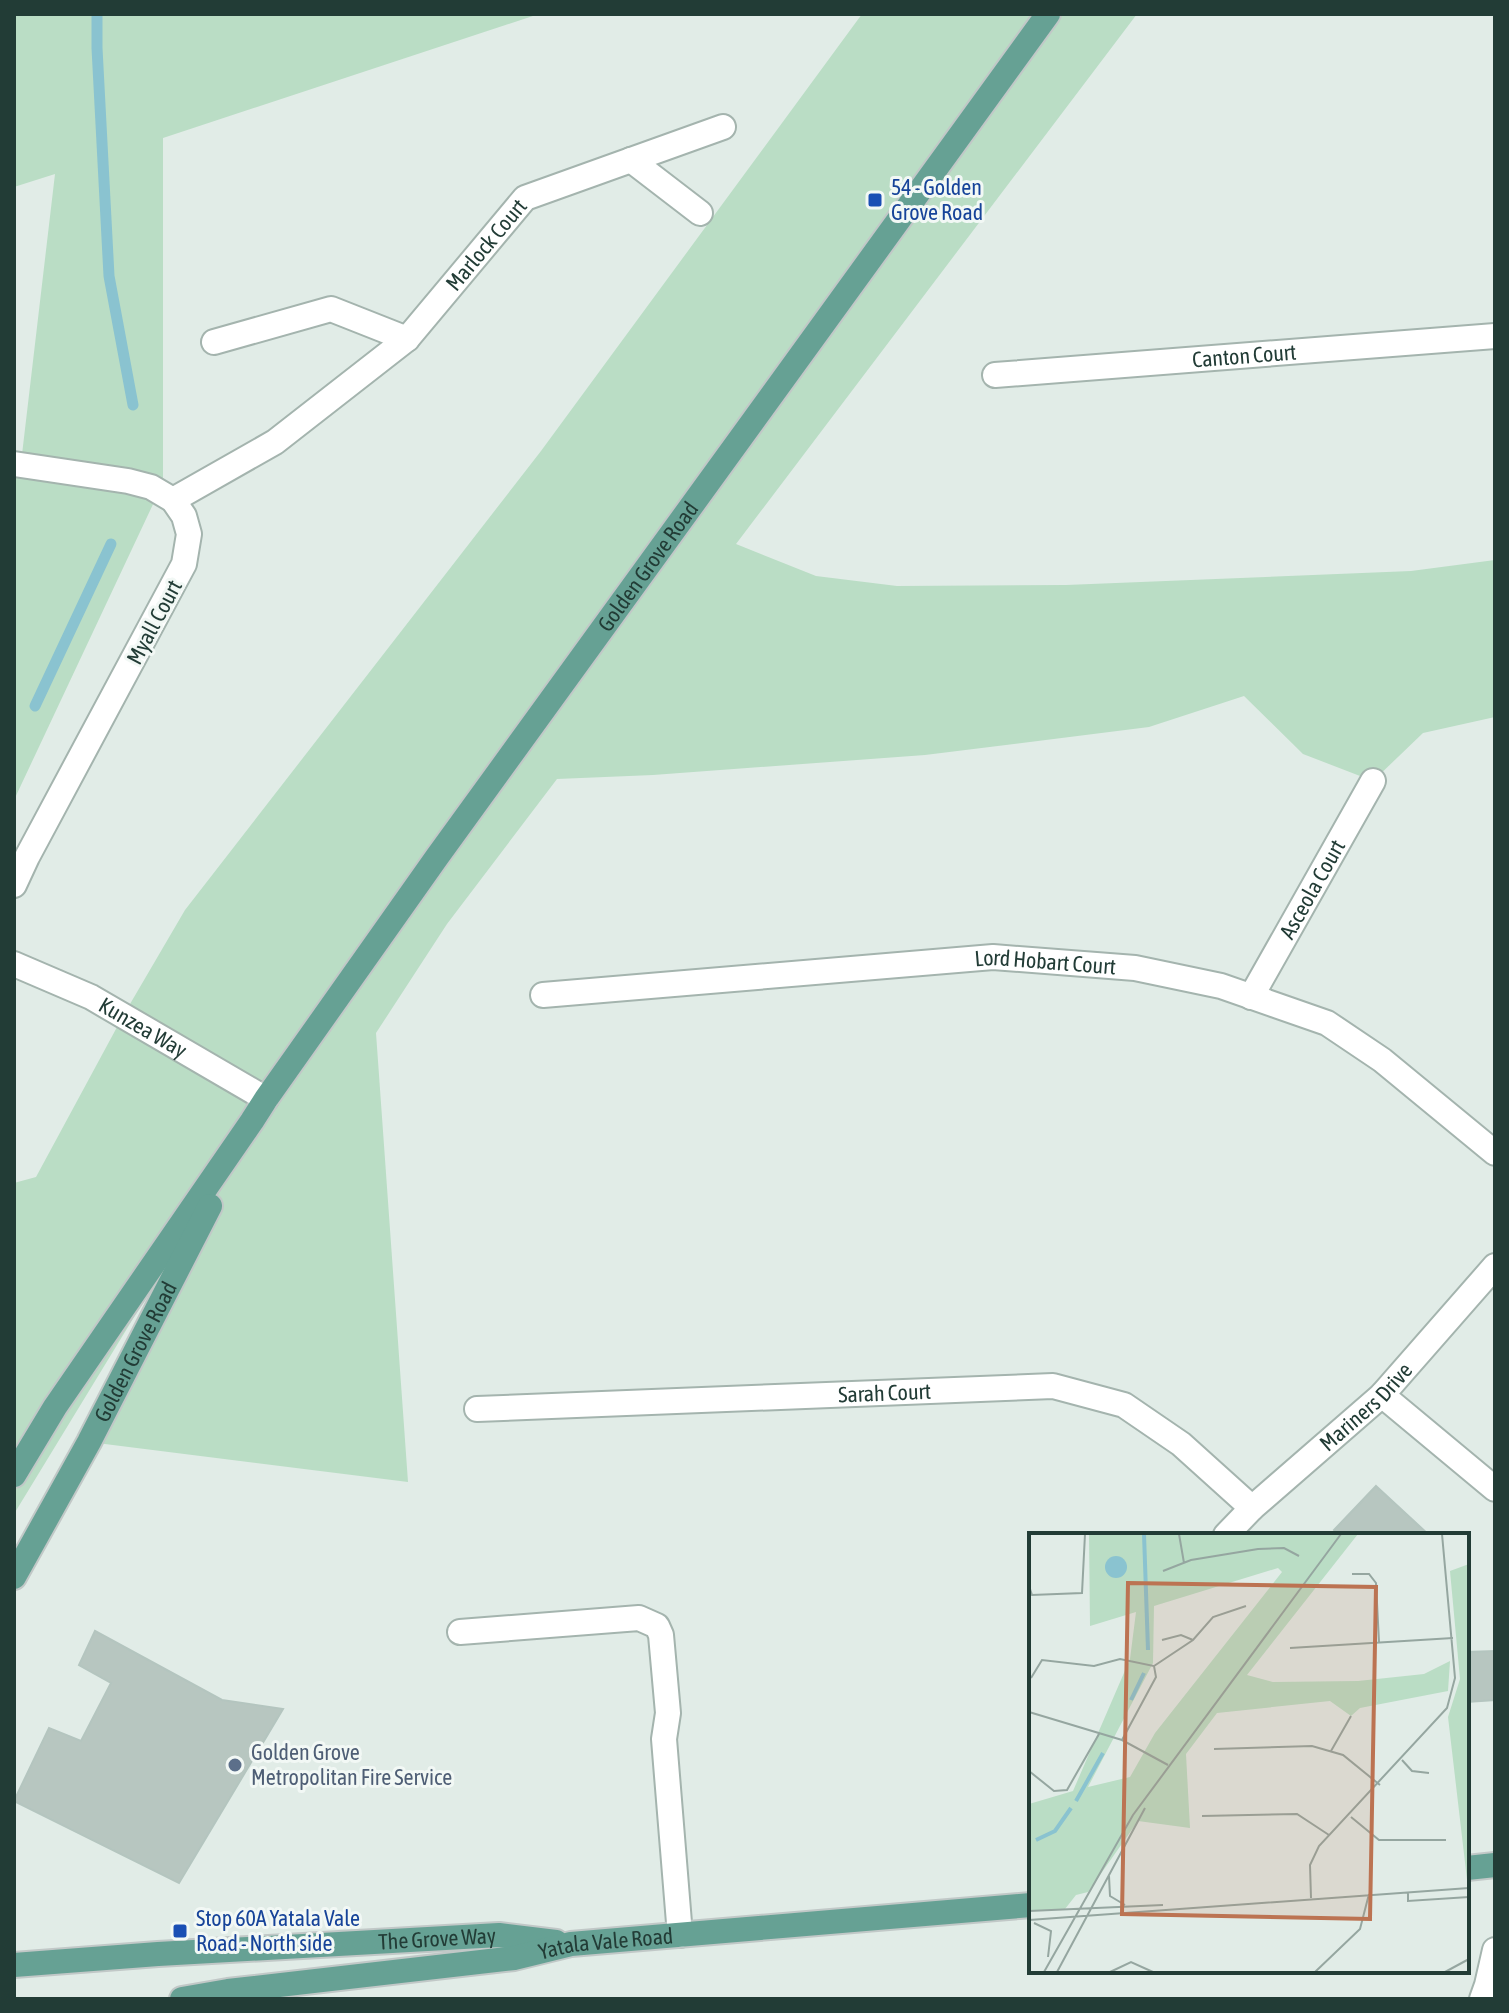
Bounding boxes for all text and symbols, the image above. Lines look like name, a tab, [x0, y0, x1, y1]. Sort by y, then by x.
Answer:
place label: 54 - Golden Grove Road	[891, 174, 983, 225]
marker: 54 - Golden Grove Road	[866, 191, 884, 209]
street label: Marlock Court	[440, 193, 532, 296]
street label: Canton Court	[1191, 339, 1297, 373]
street label: Golden Grove Road	[592, 496, 703, 636]
street label: Myall Court	[121, 575, 187, 669]
street label: Asceola Court	[1274, 835, 1350, 943]
street label: Lord Hobart Court	[973, 944, 1117, 979]
street label: Kunzea Way	[94, 992, 192, 1063]
street label: Golden Grove Road	[89, 1277, 182, 1426]
street label: Mariners Drive	[1314, 1357, 1417, 1456]
street label: Sarah Court	[838, 1378, 932, 1408]
inset map	[1029, 1533, 1469, 1973]
place label: Golden Grove Metropolitan Fire Service	[251, 1739, 452, 1790]
marker: Golden Grove Metropolitan Fire Service	[226, 1756, 244, 1774]
place label: Stop 60A Yatala Vale Road - North side	[196, 1905, 360, 1956]
marker: Stop 60A Yatala Vale Road - North side	[171, 1922, 189, 1940]
street label: The Grove Way	[378, 1922, 497, 1955]
street label: Yatala Vale Road	[536, 1922, 674, 1964]

